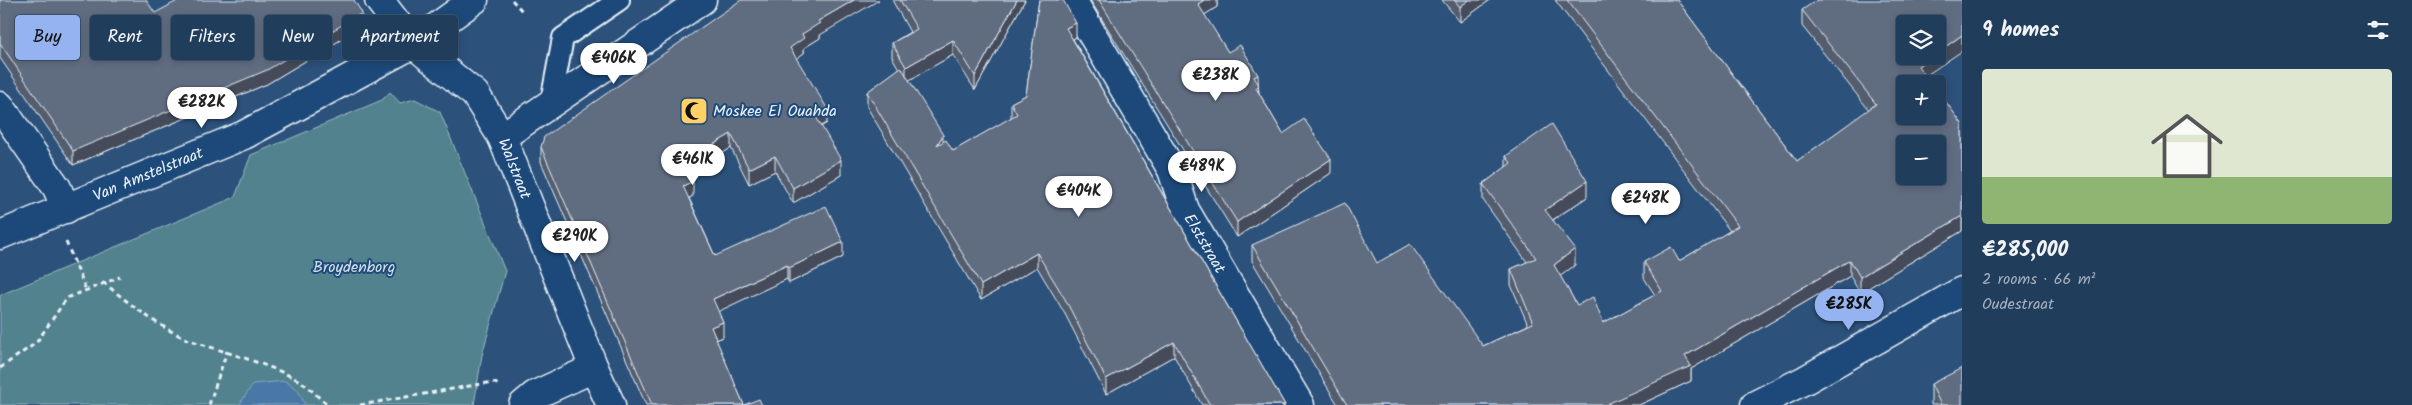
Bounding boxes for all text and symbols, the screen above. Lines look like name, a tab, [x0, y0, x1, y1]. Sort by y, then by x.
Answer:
text: 9 homes	[1982, 14, 2059, 47]
chip: Buy	[15, 15, 80, 60]
chip: Rent	[90, 15, 161, 60]
chip: Filters	[171, 15, 254, 60]
chip: New	[264, 15, 332, 60]
chip: Apartment	[342, 15, 458, 60]
map controls	[1896, 15, 1946, 185]
button: layers	[1896, 15, 1946, 65]
icon: filters	[2364, 16, 2392, 44]
pin: €406K	[579, 42, 649, 85]
text: €406K	[591, 46, 637, 71]
pin: €238K	[1181, 59, 1251, 102]
text: €238K	[1192, 63, 1240, 88]
button: +	[1896, 75, 1946, 125]
pin: €282K	[167, 86, 237, 129]
text: €282K	[178, 90, 226, 115]
mosque icon: Moskee El Ouahda	[679, 96, 709, 126]
place label: Moskee El Ouahda	[713, 99, 837, 124]
icon: home	[2142, 101, 2232, 191]
street label: Walstraat	[491, 134, 538, 203]
button: −	[1896, 135, 1946, 185]
street label: Van Amstelstraat	[89, 140, 208, 208]
pin: €461K	[658, 144, 728, 186]
text: €461K	[672, 147, 714, 172]
pin: €489K	[1167, 150, 1237, 193]
text: €489K	[1179, 154, 1225, 179]
pin: €404K	[1044, 176, 1114, 218]
text: €404K	[1056, 179, 1102, 204]
pin: €248K	[1611, 182, 1681, 225]
text: €248K	[1622, 186, 1670, 211]
street label: Elststraat	[1177, 209, 1233, 279]
pin: €290K	[540, 220, 610, 263]
text: €290K	[552, 224, 598, 249]
text: €285,000	[1982, 234, 2068, 267]
park label: Broydenborg	[313, 255, 395, 280]
text: 2 rooms · 66 m²	[1982, 267, 2096, 292]
pin: €285K	[1814, 288, 1884, 331]
text: €285K	[1826, 292, 1872, 317]
text: Oudestraat	[1982, 292, 2054, 317]

